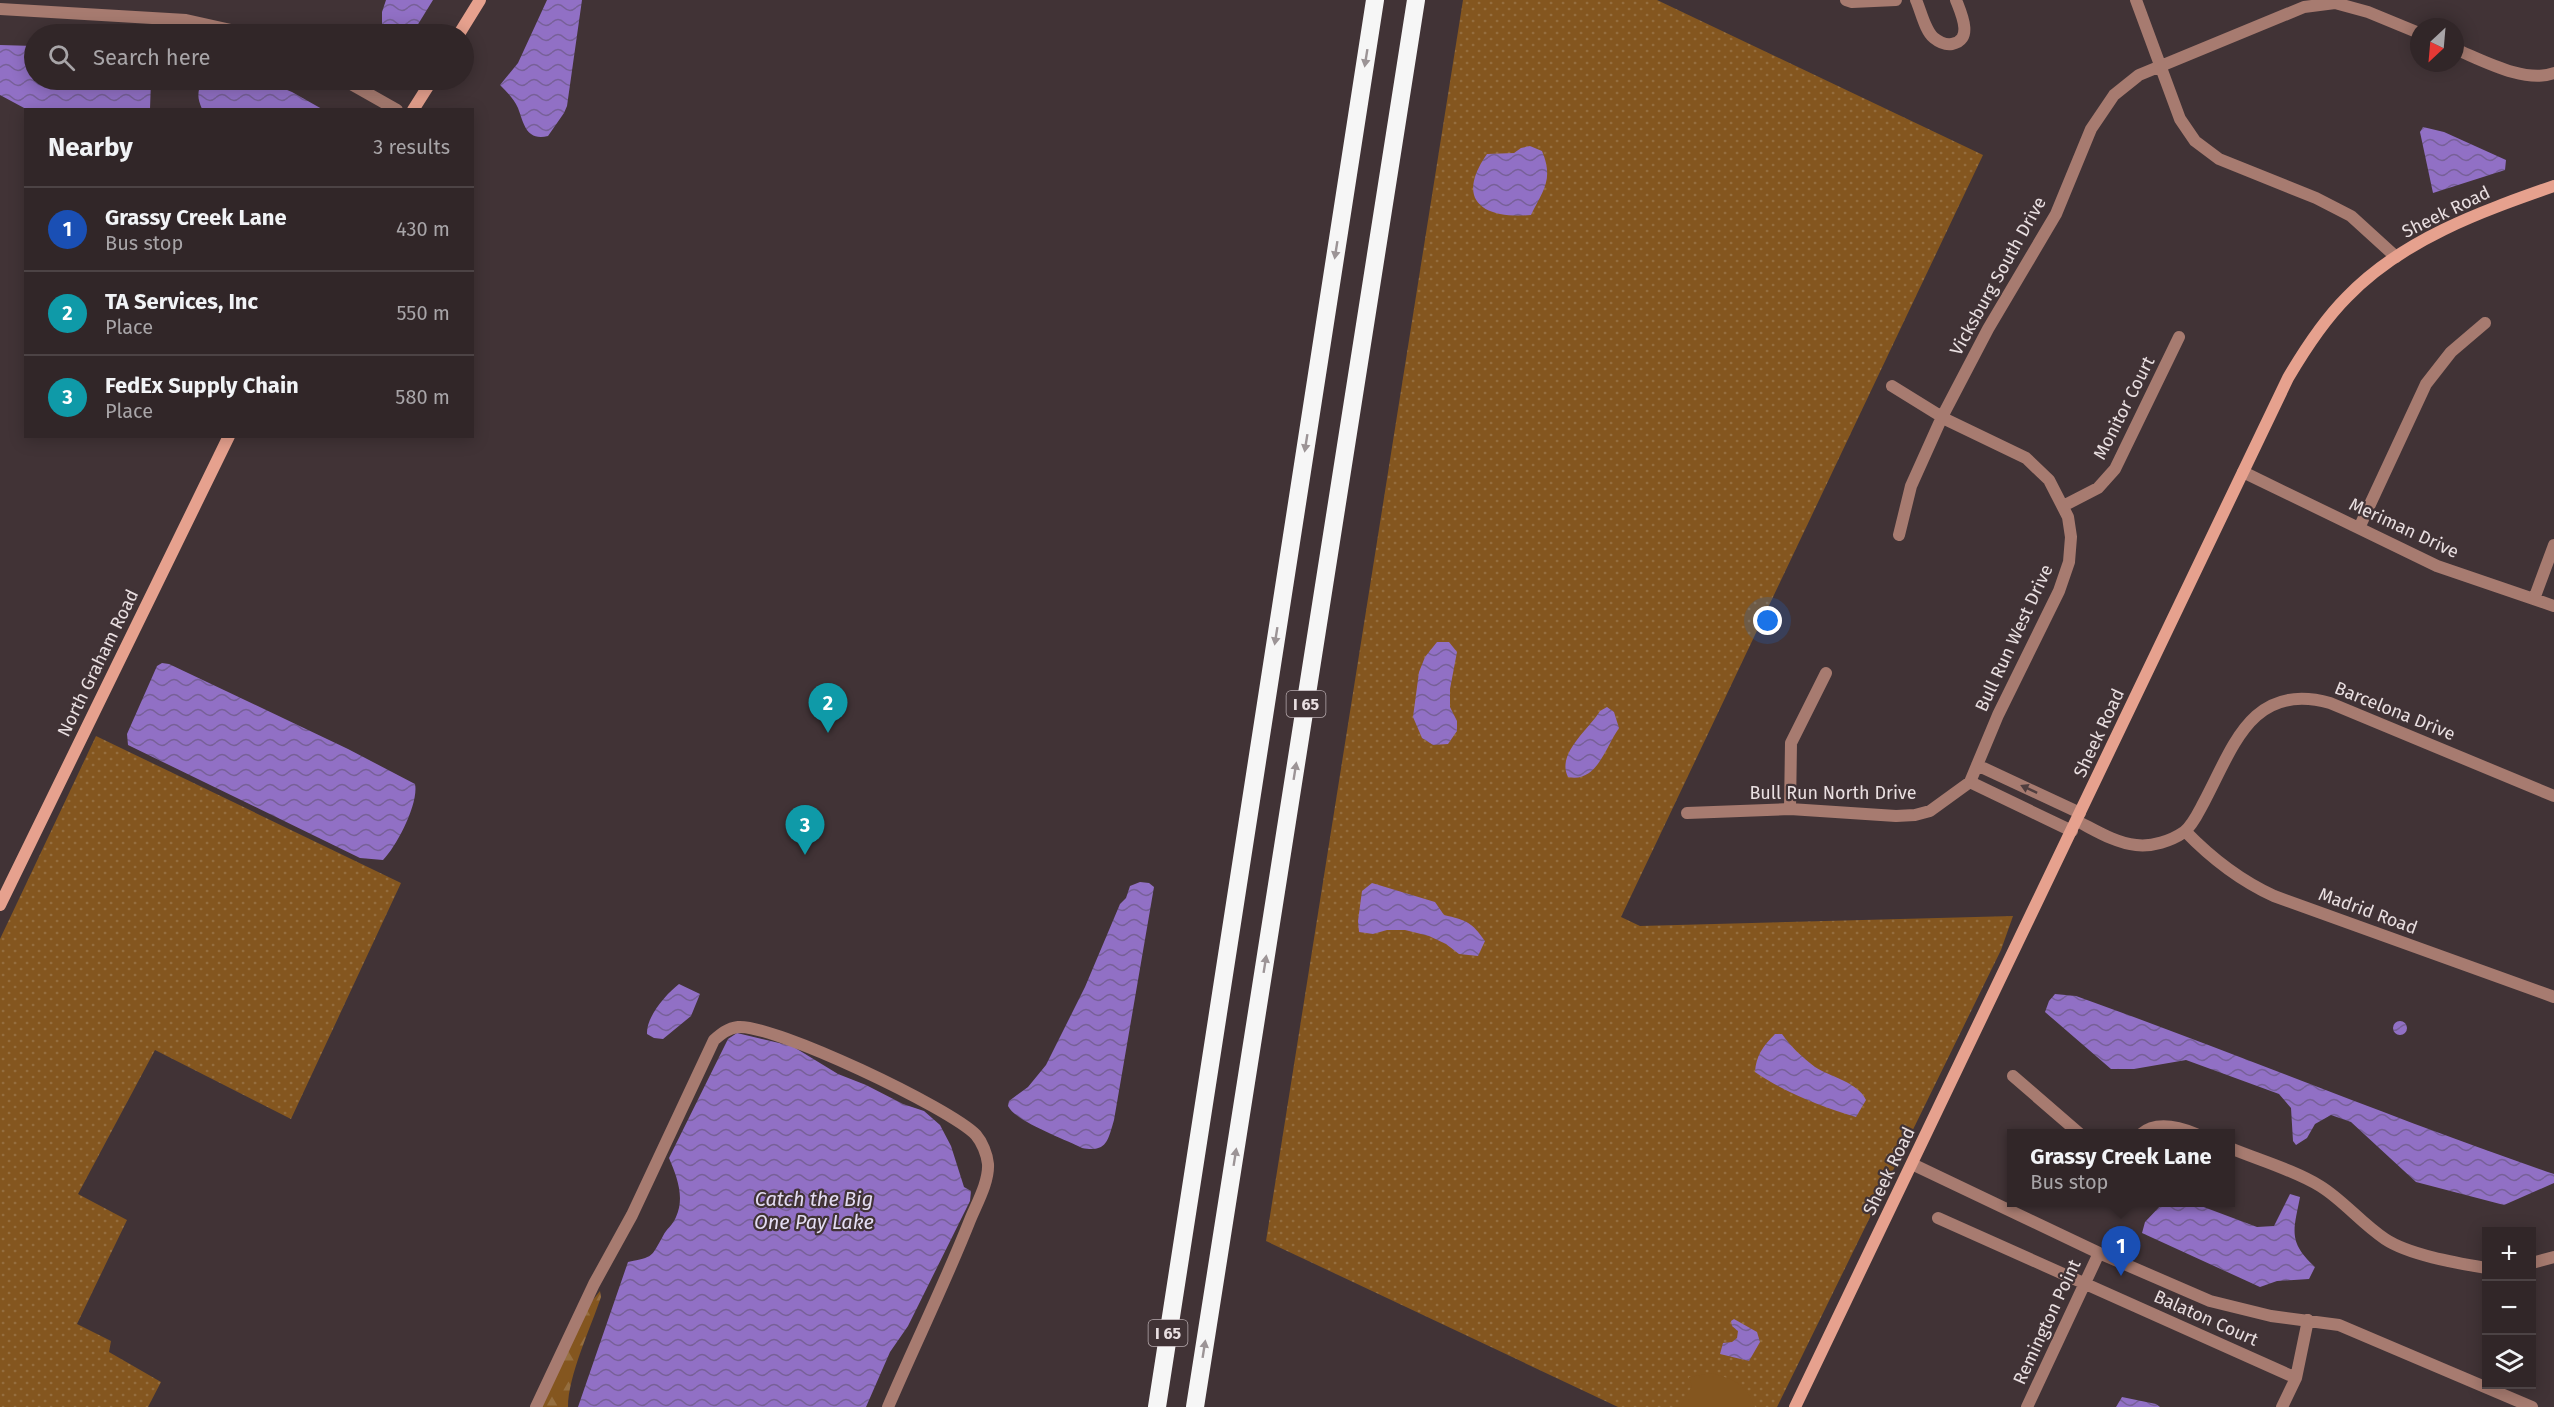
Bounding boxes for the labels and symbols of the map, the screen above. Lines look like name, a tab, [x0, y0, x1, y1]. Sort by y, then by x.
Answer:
north arrow	[2410, 18, 2464, 72]
one-way arrow	[1361, 48, 1370, 67]
street label: Sheek Road	[2398, 181, 2494, 243]
street label: Vicksburg South Drive	[1945, 193, 2051, 359]
one-way arrow	[1331, 241, 1340, 260]
street label: Monitor Court	[2089, 352, 2160, 463]
one-way arrow	[1301, 434, 1310, 453]
street label: Meriman Drive	[2346, 493, 2462, 563]
street label: Bull Run West Drive	[1970, 561, 2058, 715]
street label: North Graham Road	[53, 586, 143, 740]
your location	[1753, 606, 1782, 635]
one-way arrow	[1272, 627, 1281, 646]
street label: Barcelona Drive	[2331, 677, 2459, 745]
pin: 2	[808, 684, 848, 733]
street label: Sheek Road	[2069, 685, 2129, 781]
road number: I 65	[1286, 691, 1326, 717]
one-way arrow	[1291, 762, 1300, 781]
street label: Bull Run North Drive	[1749, 782, 1917, 804]
one-way arrow	[2019, 784, 2037, 794]
pin: 3	[786, 806, 824, 855]
street label: Madrid Road	[2316, 883, 2420, 939]
one-way arrow	[1260, 954, 1269, 973]
street label: Sheek Road	[1858, 1123, 1920, 1219]
one-way arrow	[1230, 1147, 1239, 1166]
water label: Catch the Big One Pay Lake	[754, 1187, 874, 1234]
pin: 1	[2102, 1226, 2140, 1276]
street label: Remington Point	[2008, 1256, 2086, 1388]
street label: Balaton Court	[2150, 1285, 2262, 1351]
road number: I 65	[1148, 1320, 1188, 1346]
one-way arrow	[1200, 1340, 1209, 1359]

